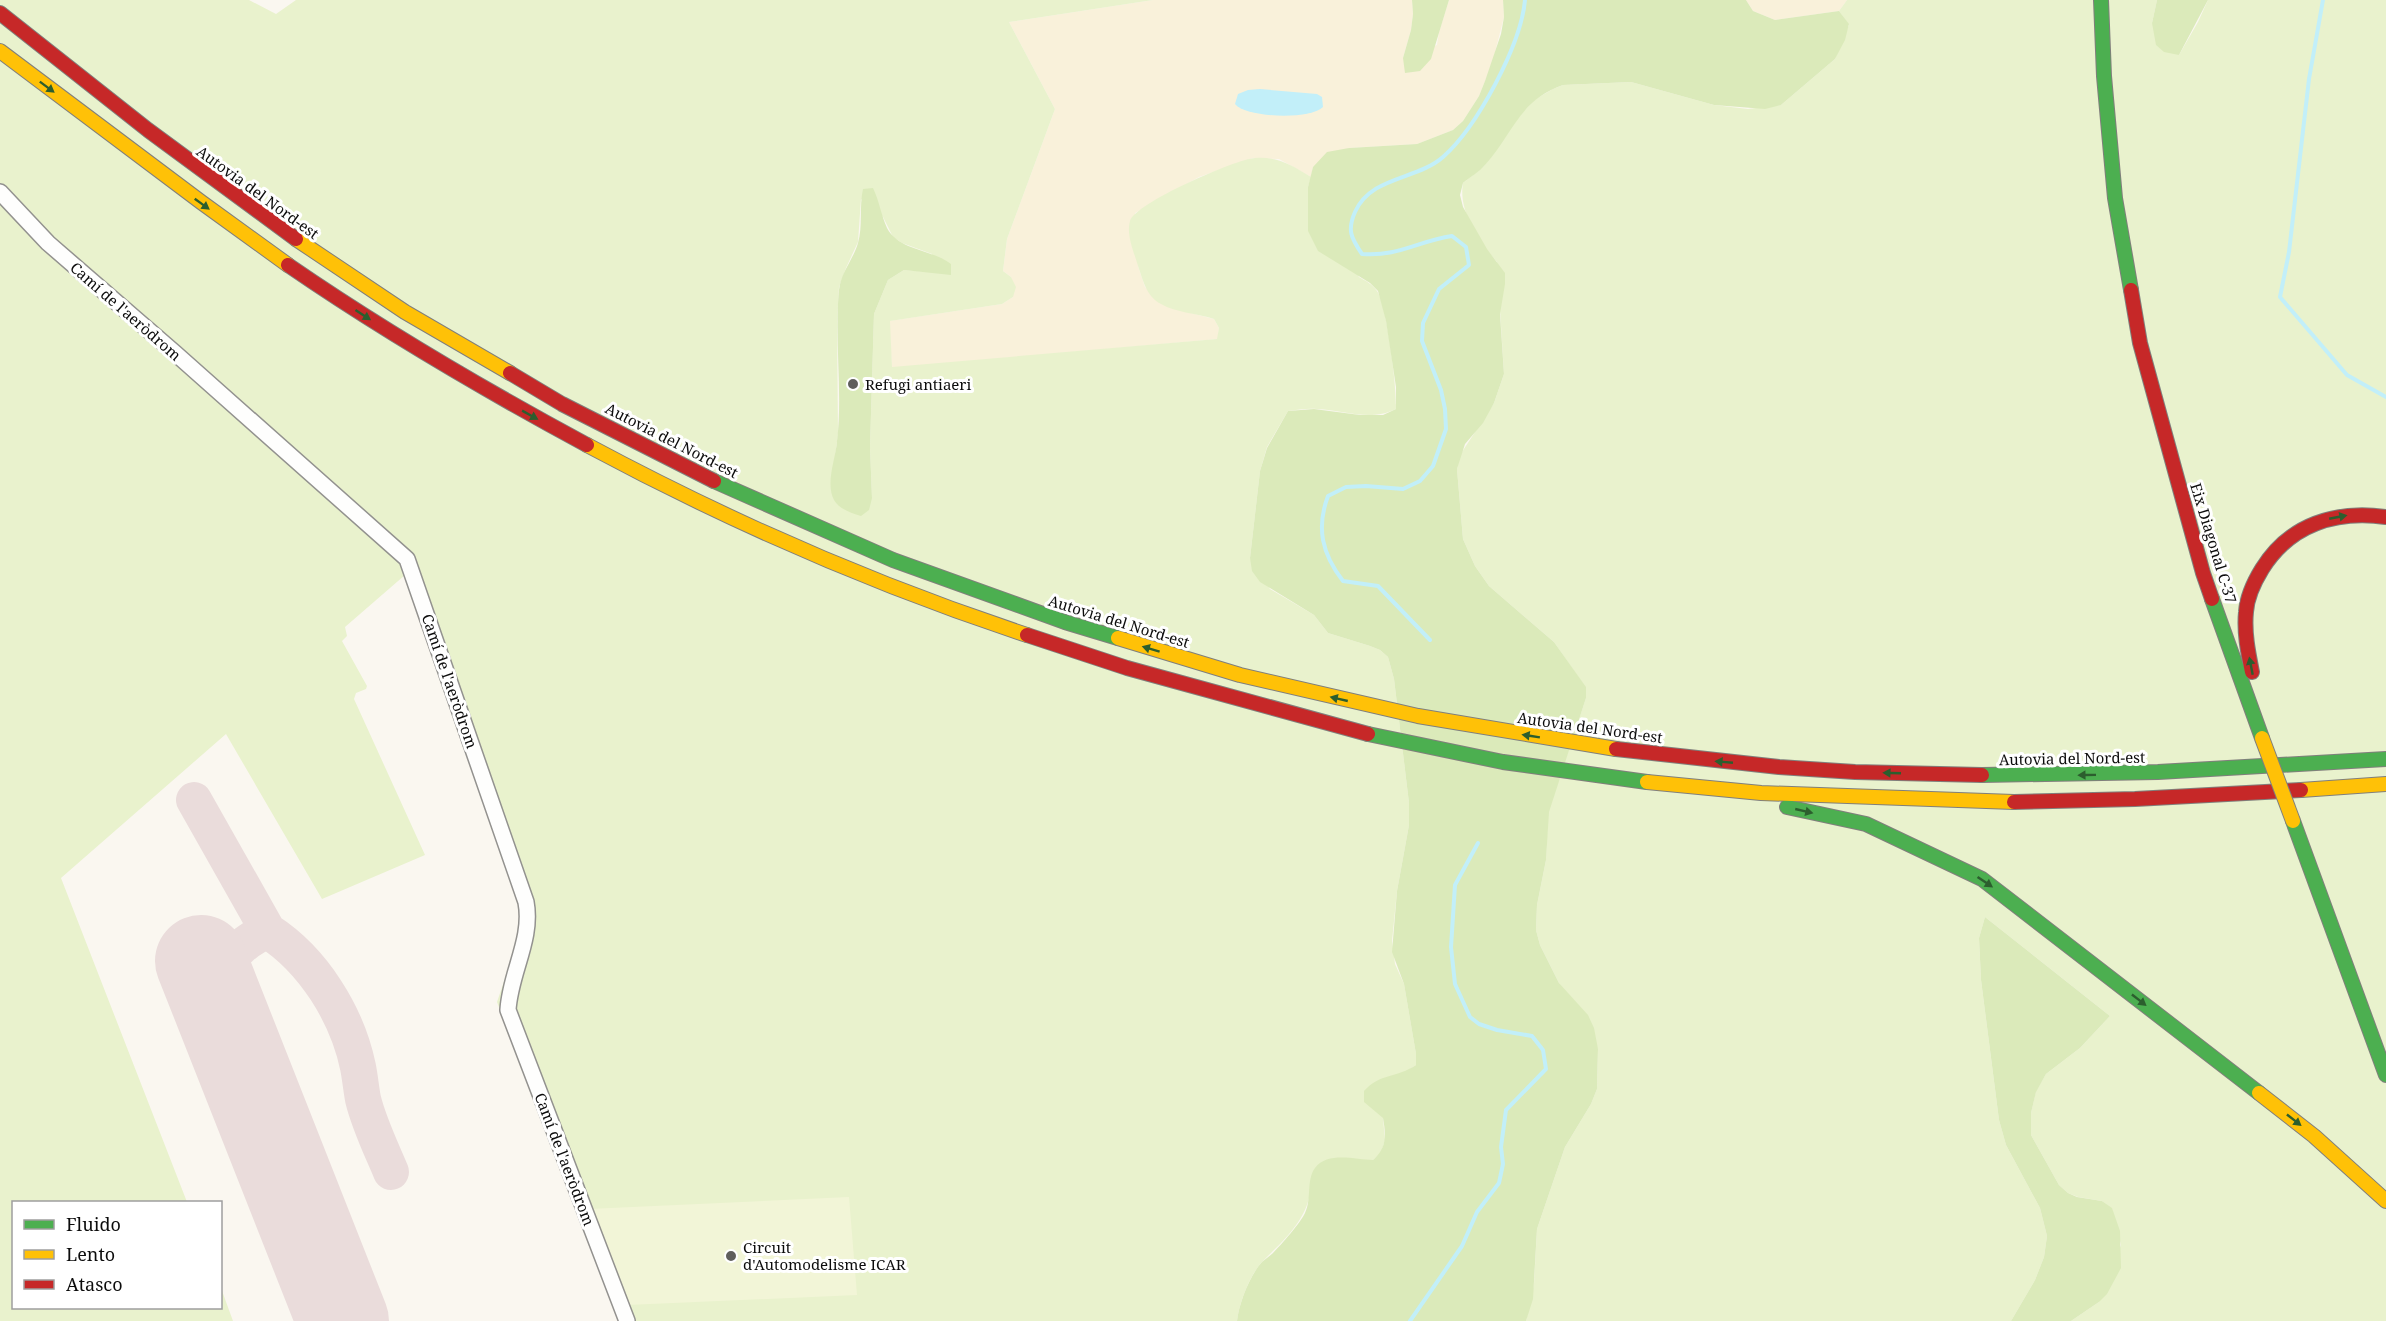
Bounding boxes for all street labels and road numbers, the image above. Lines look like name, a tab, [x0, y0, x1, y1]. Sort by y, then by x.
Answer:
street label: Autovia del Nord-est	[193, 141, 323, 243]
street label: Camí de l'aeròdrom	[66, 257, 186, 365]
street label: Autovia del Nord-est	[602, 398, 742, 482]
street label: Eix Diagonal C-37	[2186, 480, 2242, 606]
street label: Autovia del Nord-est	[1046, 590, 1192, 652]
street label: Camí de l'aeròdrom	[418, 611, 482, 751]
street label: Autovia del Nord-est	[1516, 707, 1664, 747]
street label: Autovia del Nord-est	[1999, 747, 2145, 769]
street label: Camí de l'aeròdrom	[530, 1090, 600, 1228]

